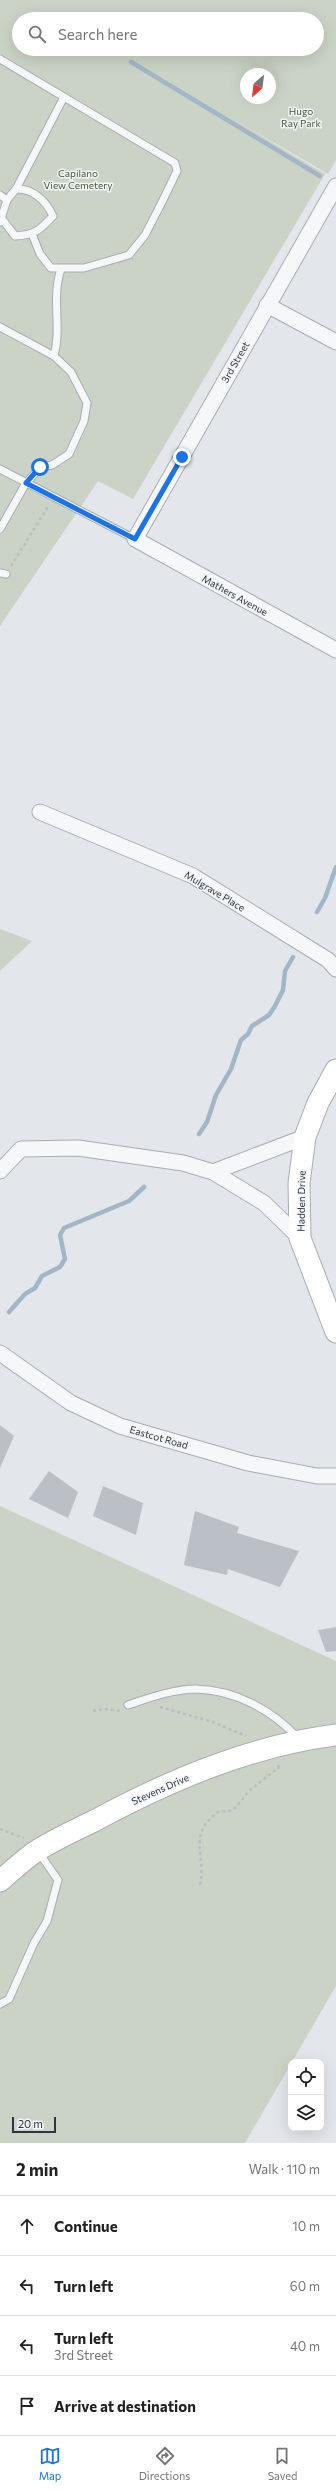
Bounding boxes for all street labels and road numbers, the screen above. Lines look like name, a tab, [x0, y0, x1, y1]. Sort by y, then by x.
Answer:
street label: 3rd Street	[218, 339, 252, 385]
street label: Mathers Avenue	[200, 572, 270, 618]
street label: Mulgrave Place	[183, 868, 247, 914]
street label: Hadden Drive	[294, 1170, 308, 1232]
street label: Eastcot Road	[129, 1423, 190, 1451]
street label: Stevens Drive	[129, 1771, 191, 1807]

